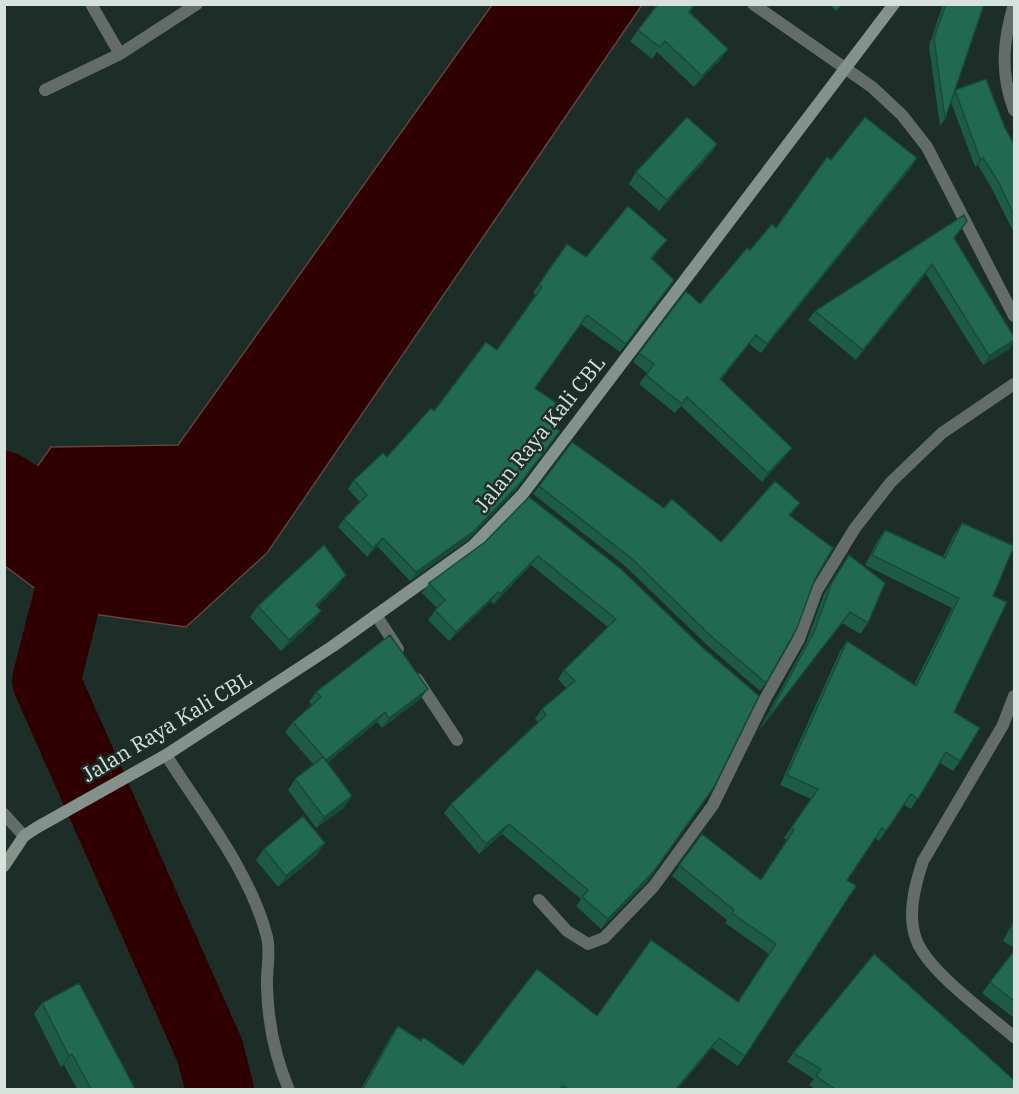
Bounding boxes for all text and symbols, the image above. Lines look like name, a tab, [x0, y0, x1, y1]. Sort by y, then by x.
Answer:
street label: Jalan Raya Kali CBL	[467, 349, 611, 517]
street label: Jalan Raya Kali CBL	[76, 664, 257, 788]

